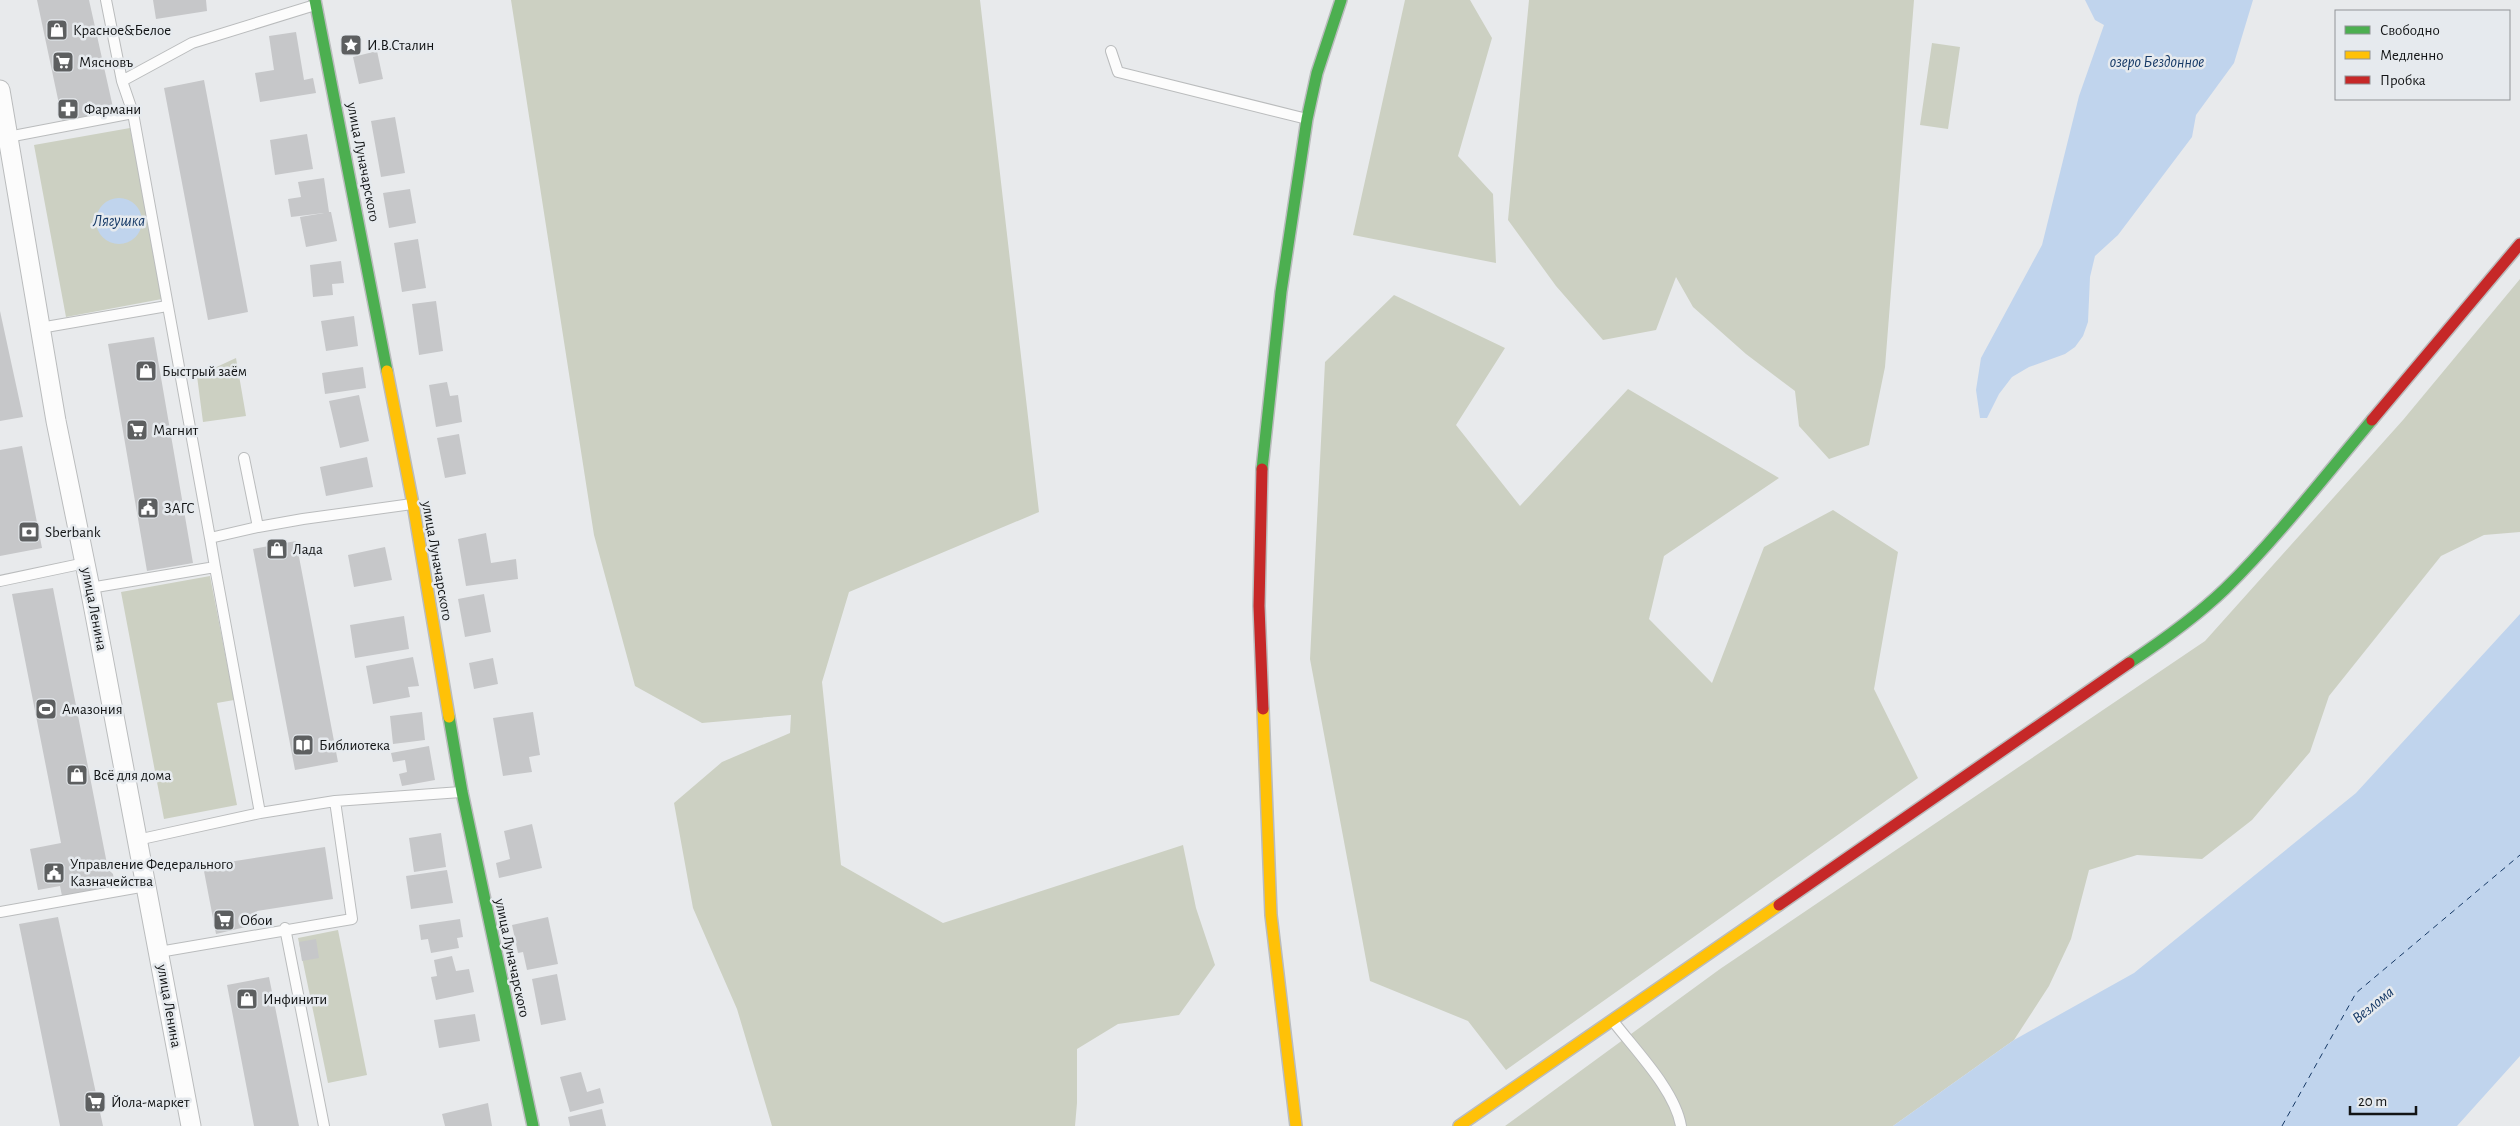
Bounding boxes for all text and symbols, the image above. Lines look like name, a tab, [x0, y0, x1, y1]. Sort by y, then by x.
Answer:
legend	[2335, 10, 2510, 100]
shop icon: Красное&Белое	[45, 18, 69, 42]
place label: Красное&Белое	[73, 23, 171, 38]
text: Свободно	[2380, 23, 2440, 38]
place icon: И.В.Сталин	[339, 33, 363, 57]
place label: И.В.Сталин	[367, 38, 434, 53]
text: Медленно	[2380, 48, 2444, 63]
supermarket icon: Мясновъ	[51, 50, 75, 74]
water label: озеро Бездонное	[2110, 54, 2204, 71]
place label: Мясновъ	[79, 55, 133, 70]
text: Пробка	[2380, 73, 2426, 88]
pharmacy icon: Фармани	[56, 97, 80, 121]
street label: улица Луначарского	[344, 100, 382, 223]
place label: Фармани	[84, 102, 141, 117]
water label: Лягушка	[92, 213, 145, 229]
shop icon: Быстрый заём	[134, 359, 158, 383]
place label: Быстрый заём	[162, 364, 247, 379]
supermarket icon: Магнит	[125, 418, 149, 442]
place label: Магнит	[153, 423, 199, 438]
public building icon: ЗАГС	[136, 496, 160, 520]
street label: улица Луначарского	[419, 499, 455, 622]
place label: ЗАГС	[164, 501, 195, 516]
bank icon: Sberbank	[17, 520, 41, 544]
place label: Sberbank	[45, 525, 101, 540]
shop icon: Лада	[265, 537, 289, 561]
place label: Лада	[293, 542, 323, 557]
street label: улица Ленина	[78, 565, 109, 652]
sports icon: Амазония	[34, 697, 58, 721]
place label: Амазония	[62, 702, 123, 717]
library icon: Библиотека	[291, 733, 315, 757]
place label: Библиотека	[319, 738, 390, 753]
shop icon: Всё для дома	[65, 763, 89, 787]
place label: Всё для дома	[93, 768, 172, 783]
place label: Управление Федерального Казначейства	[70, 857, 233, 889]
public building icon: Управление Федерального Казначейства	[42, 861, 66, 885]
street label: улица Луначарского	[492, 896, 532, 1019]
supermarket icon: Обои	[212, 908, 236, 932]
place label: Обои	[240, 913, 273, 928]
street label: улица Ленина	[154, 962, 184, 1049]
water label: Везлома	[2349, 984, 2397, 1026]
shop icon: Инфинити	[235, 987, 259, 1011]
place label: Инфинити	[263, 992, 327, 1007]
scale bar	[2350, 1084, 2416, 1116]
supermarket icon: Йола-маркет	[83, 1090, 107, 1114]
text: 20 m	[2358, 1094, 2387, 1109]
place label: Йола-маркет	[111, 1095, 190, 1110]

